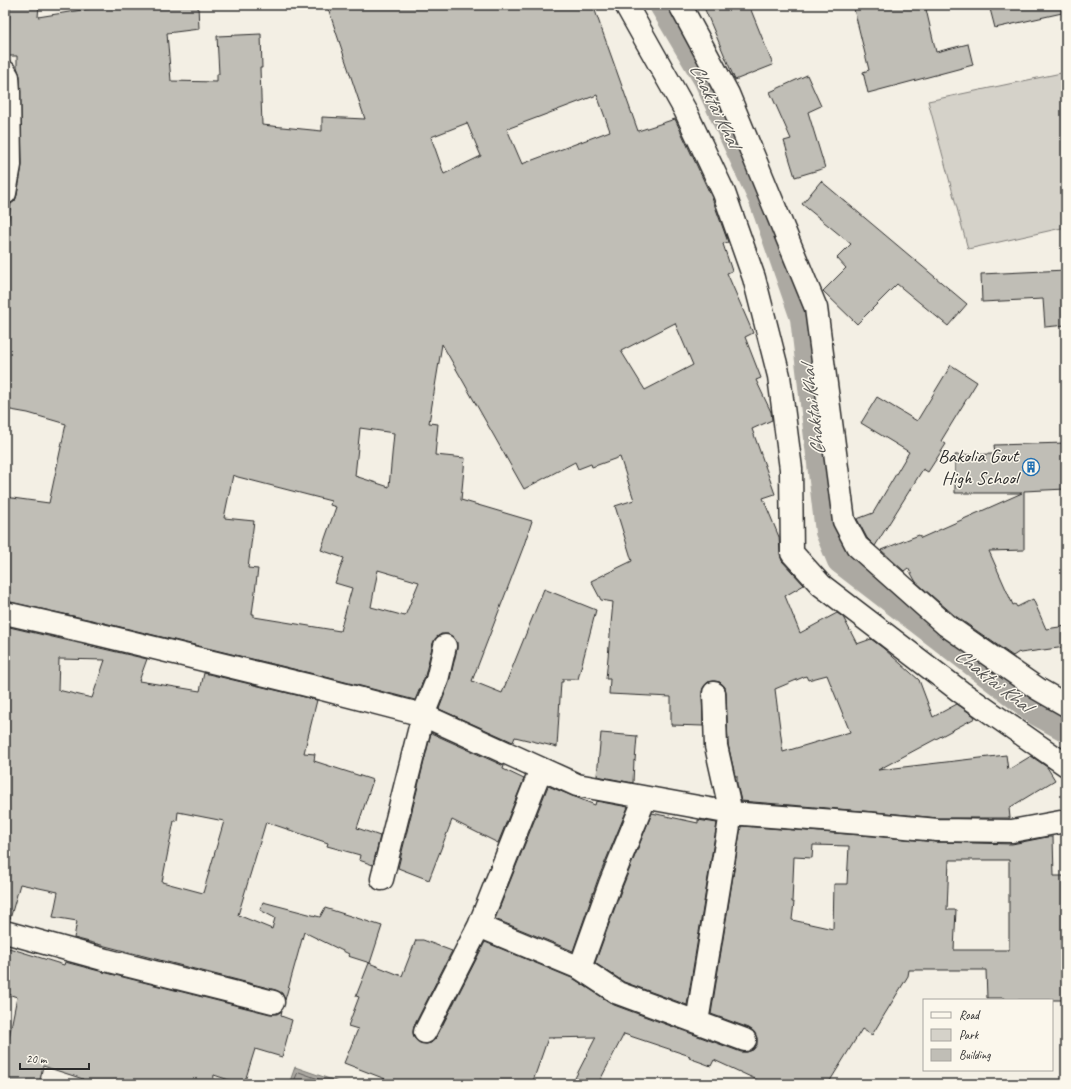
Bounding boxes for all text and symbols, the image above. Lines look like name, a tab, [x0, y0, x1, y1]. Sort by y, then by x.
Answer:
water label: Chaktai Khal	[684, 59, 749, 157]
water label: Chaktai Khal	[794, 358, 831, 457]
place label: Bakolia Govt High School	[938, 444, 1022, 490]
building icon: Bakolia Govt High School	[1021, 457, 1041, 477]
water label: Chaktai Khal	[950, 643, 1041, 721]
legend	[923, 999, 1053, 1071]
text: Road	[959, 1007, 981, 1023]
text: Park	[959, 1027, 980, 1043]
scale bar	[20, 1045, 89, 1071]
text: Building	[959, 1047, 991, 1063]
text: 20 m	[26, 1051, 48, 1067]

